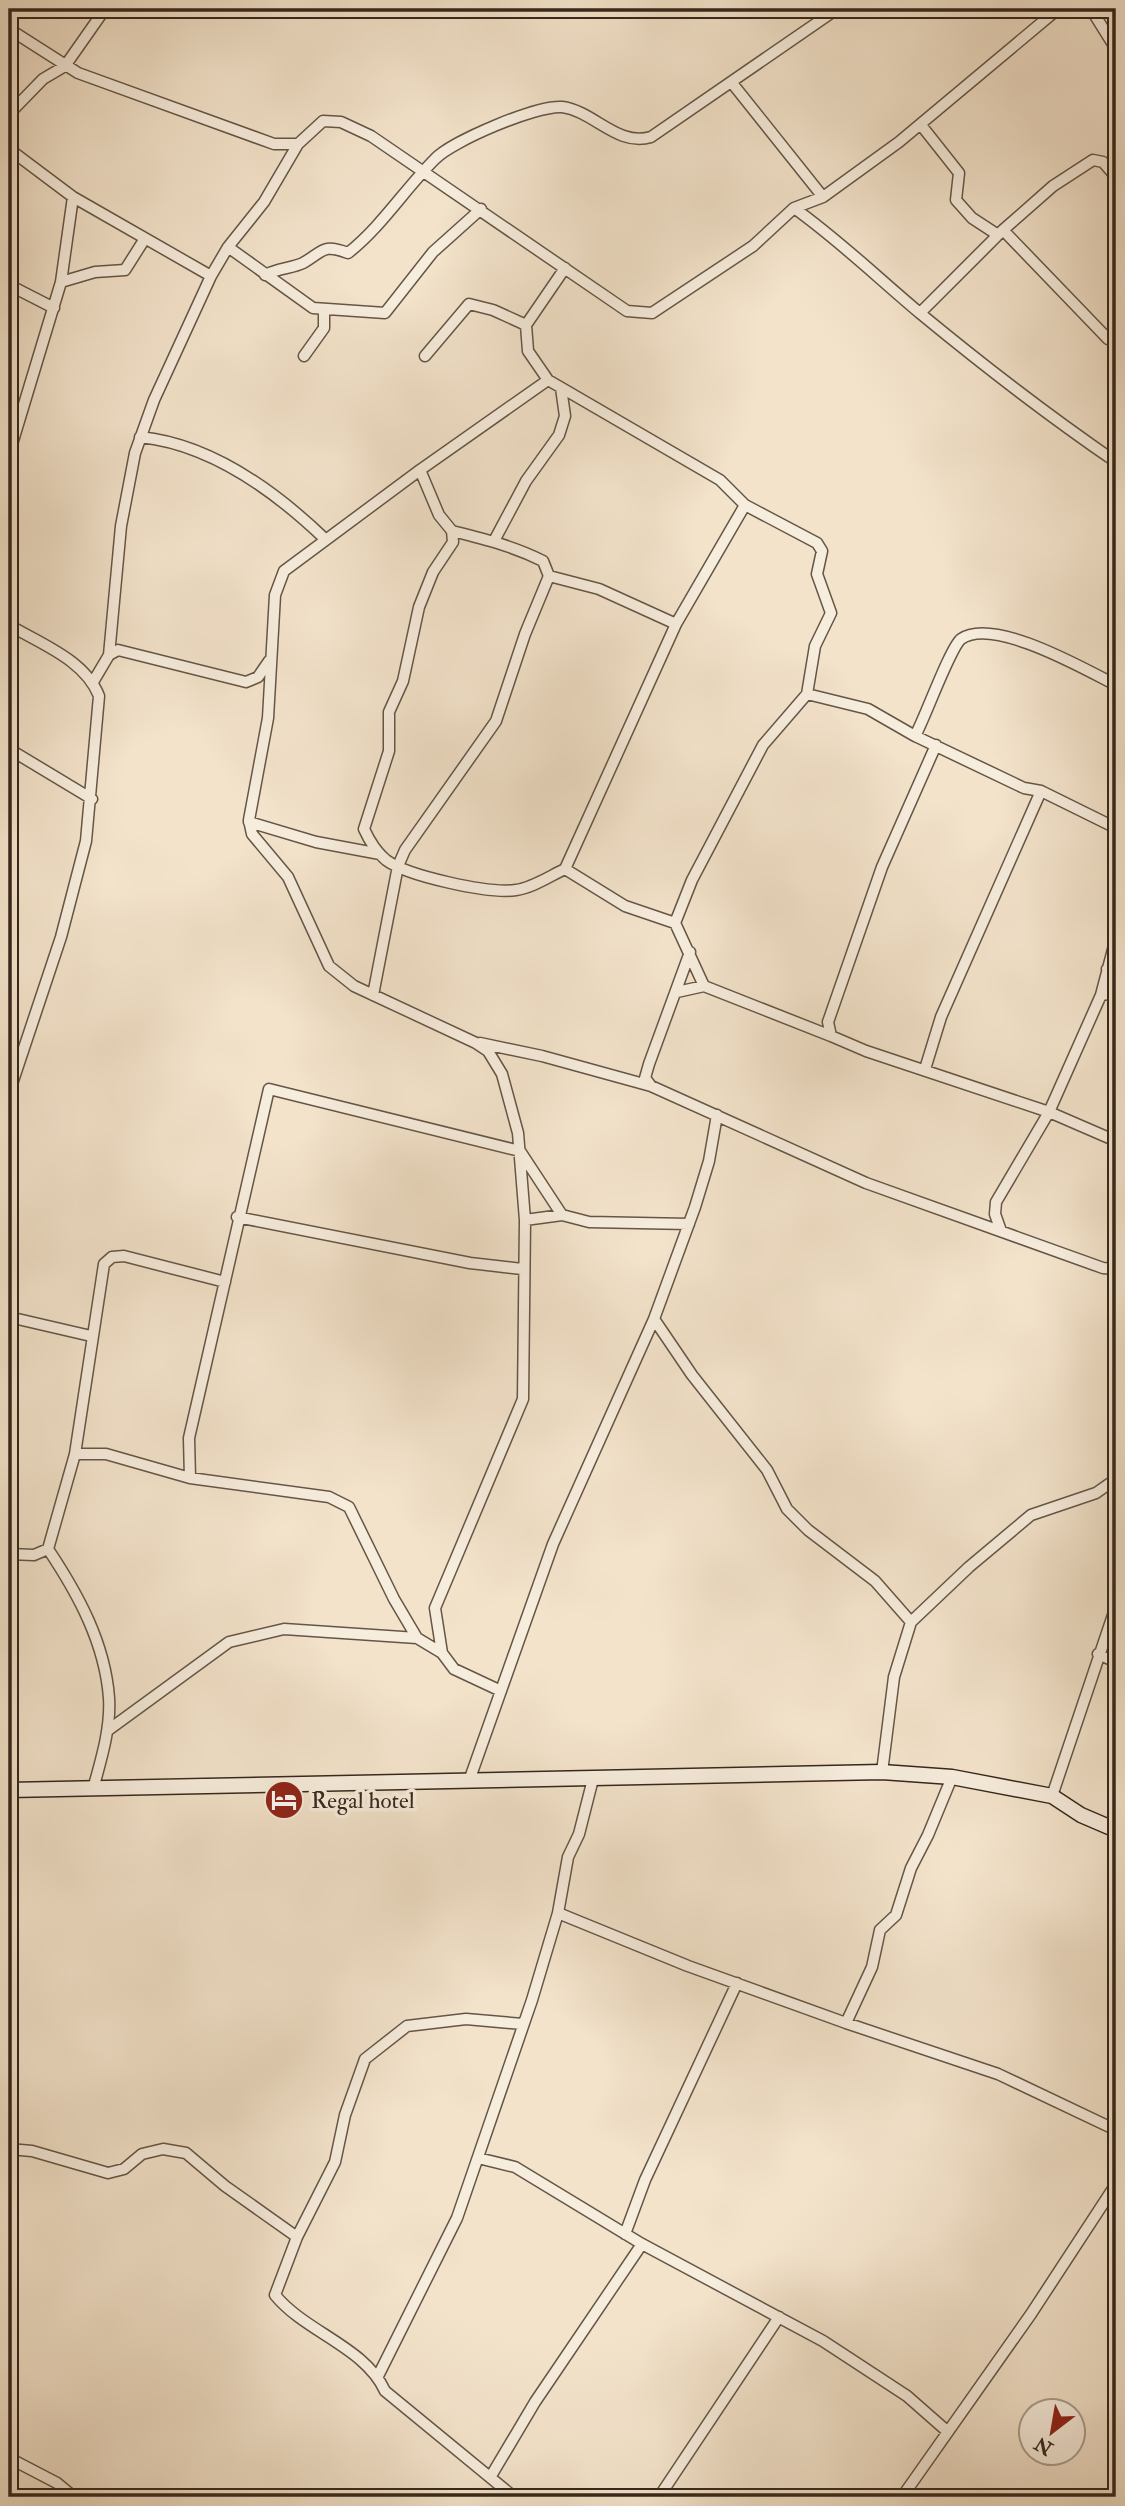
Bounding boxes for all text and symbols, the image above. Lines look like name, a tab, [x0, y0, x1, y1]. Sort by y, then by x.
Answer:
hotel icon: Regal hotel	[263, 1779, 305, 1821]
place label: Regal hotel	[311, 1786, 415, 1815]
north arrow	[1016, 2398, 1086, 2468]
text: N	[1029, 2431, 1058, 2461]

